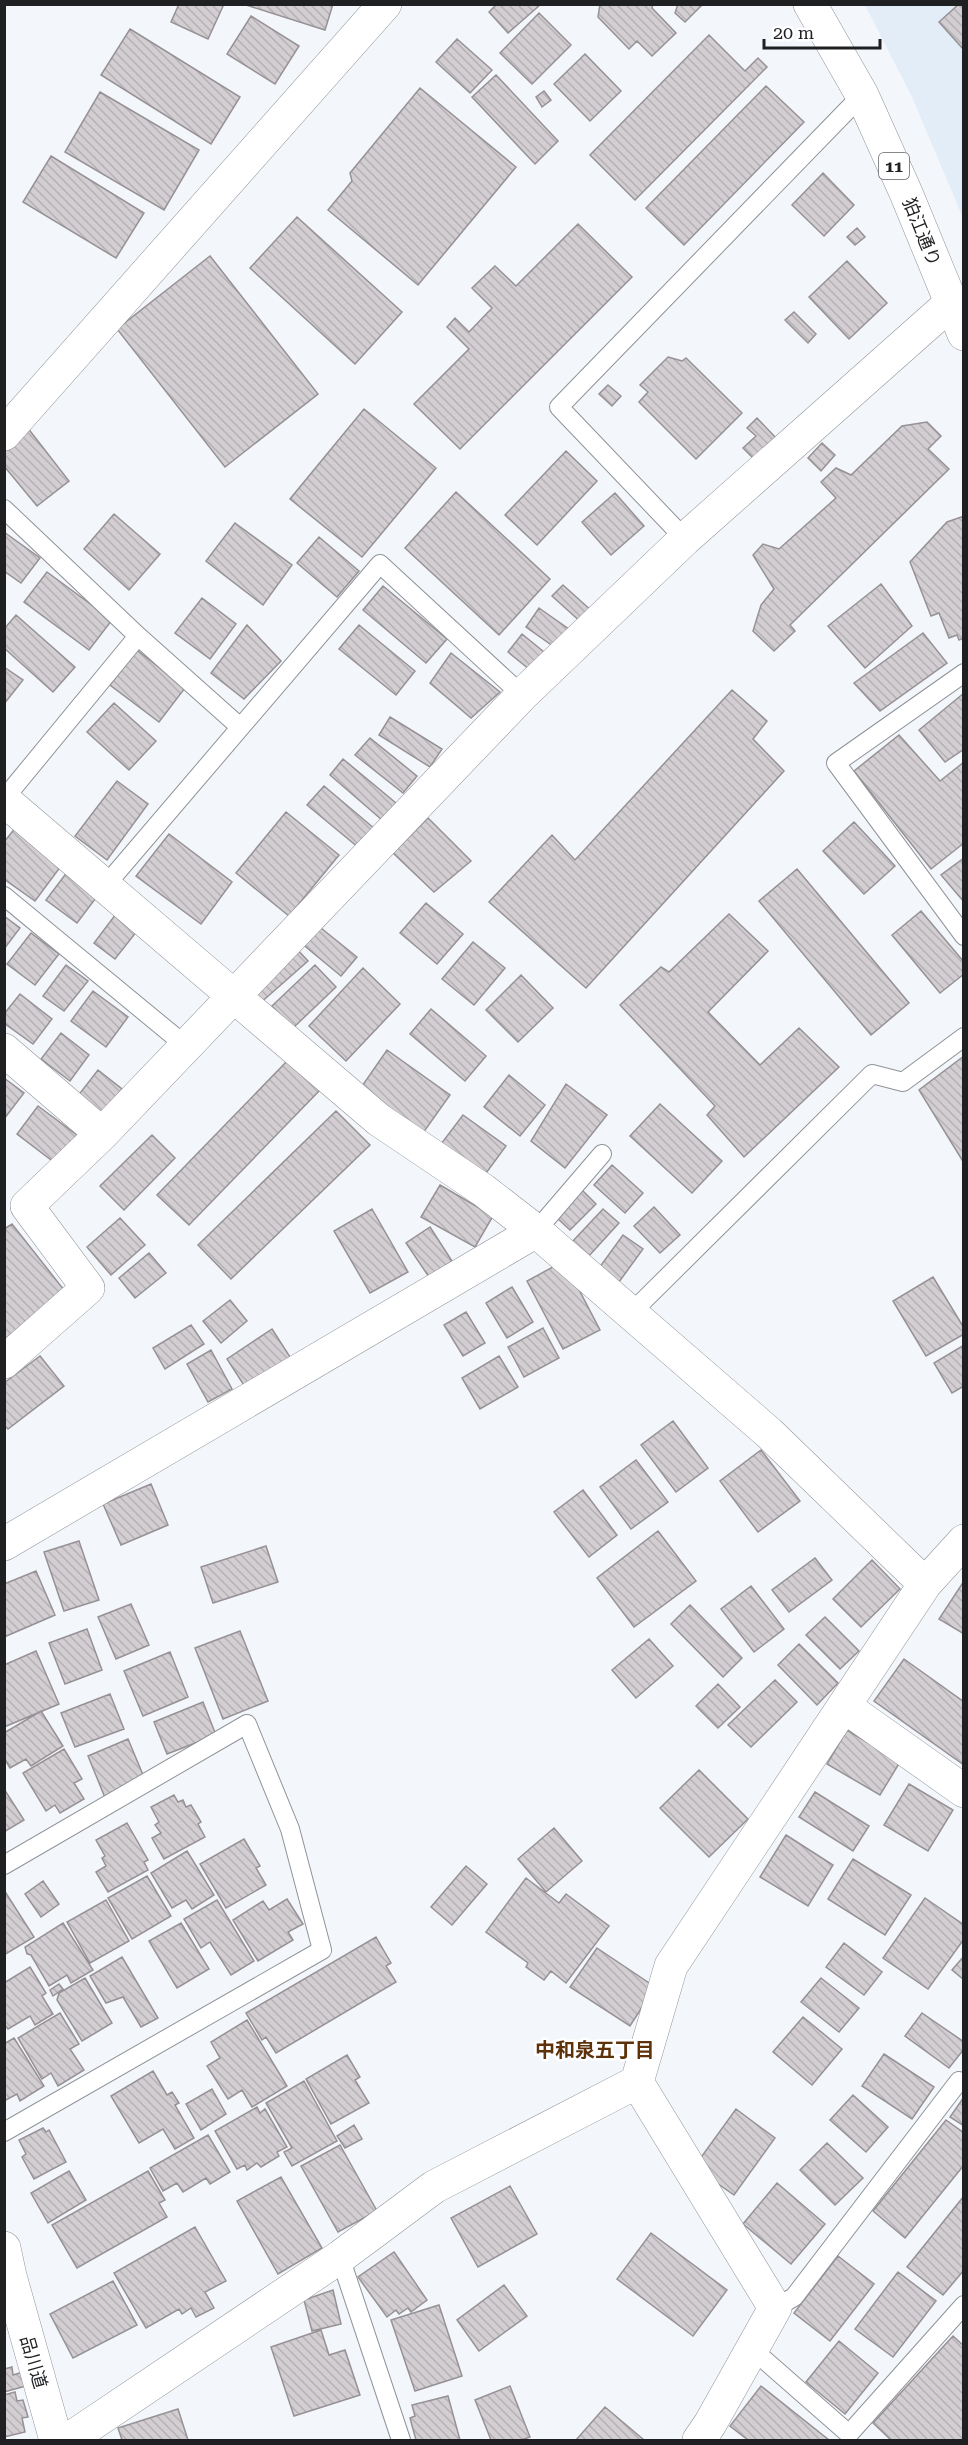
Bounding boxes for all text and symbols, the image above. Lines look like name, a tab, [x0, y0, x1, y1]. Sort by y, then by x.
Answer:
scale bar	[764, 12, 880, 50]
text: 20 m	[773, 22, 814, 43]
road number: 11	[879, 153, 909, 179]
street label: 狛江通り	[899, 195, 945, 269]
district label: 中和泉五丁目	[535, 2038, 655, 2062]
street label: 品川道	[16, 2333, 52, 2391]

